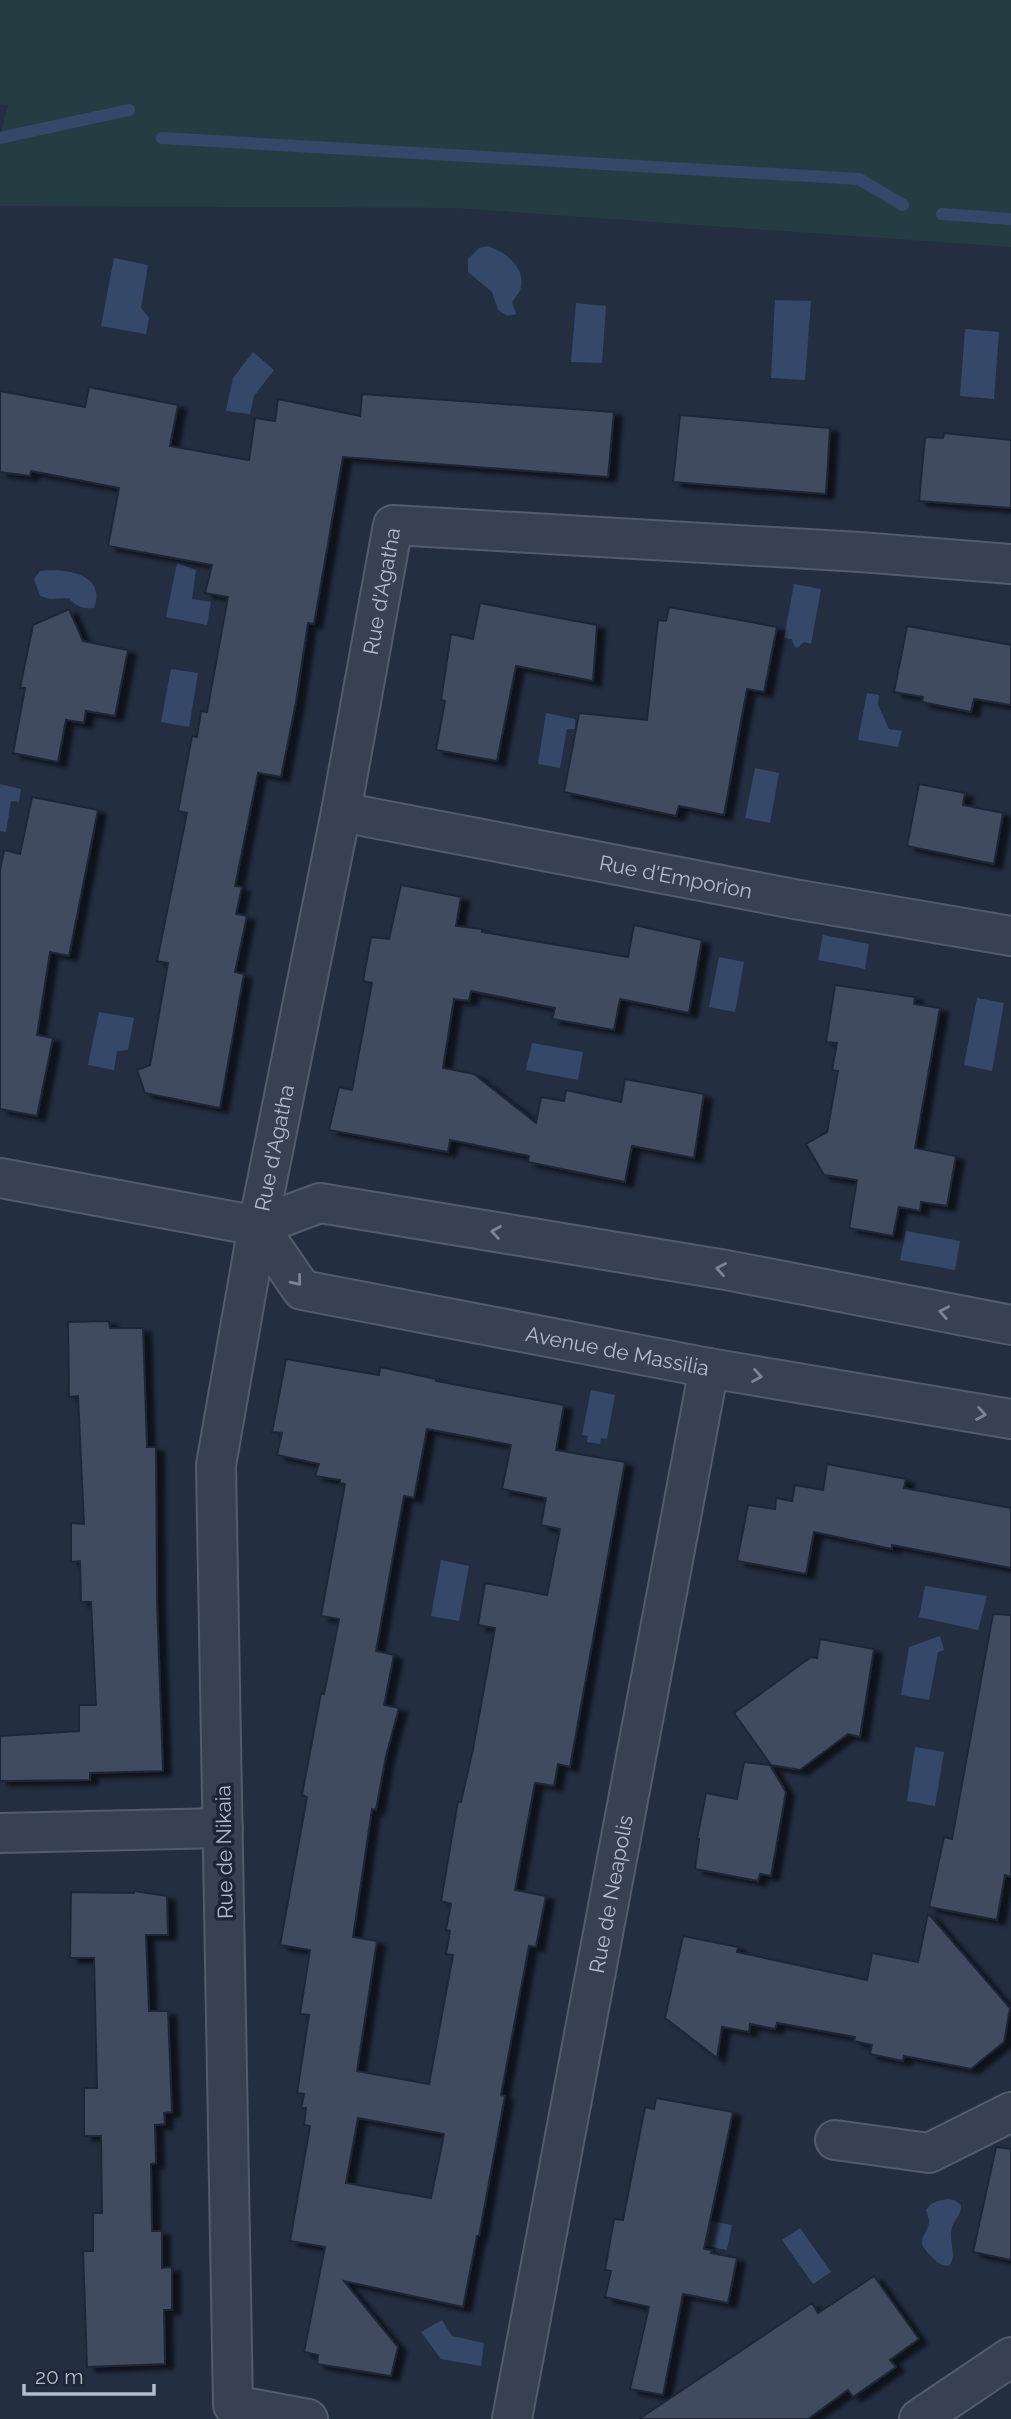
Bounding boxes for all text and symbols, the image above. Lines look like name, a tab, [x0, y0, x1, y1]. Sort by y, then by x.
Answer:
street label: Rue d'Agatha	[357, 525, 405, 656]
street label: Rue d'Emporion	[597, 849, 754, 903]
street label: Rue d'Agatha	[249, 1082, 299, 1213]
one-way arrow	[490, 1225, 502, 1240]
one-way arrow	[715, 1263, 727, 1278]
one-way arrow	[289, 1273, 301, 1286]
one-way arrow	[938, 1305, 950, 1320]
street label: Avenue de Massilia	[524, 1321, 711, 1380]
one-way arrow	[751, 1368, 763, 1383]
one-way arrow	[975, 1406, 987, 1421]
street label: Rue de Nikaia	[210, 1785, 238, 1919]
street label: Rue de Neapolis	[583, 1813, 637, 1975]
scale bar	[24, 2352, 154, 2396]
text: 20 m	[35, 2364, 83, 2389]

